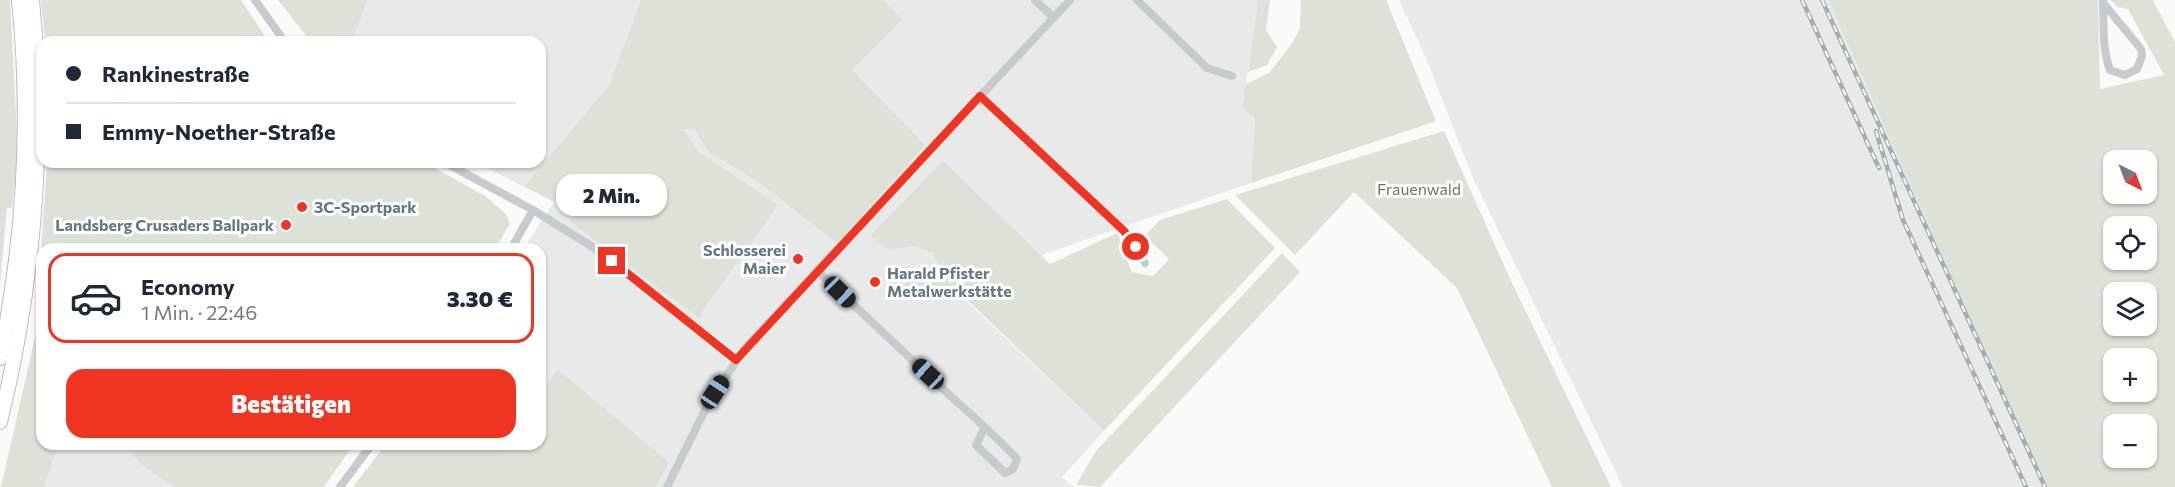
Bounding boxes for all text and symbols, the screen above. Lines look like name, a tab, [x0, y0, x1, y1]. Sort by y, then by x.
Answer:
text: Rankinestraße	[102, 60, 249, 87]
text: Emmy-Noether-Straße	[102, 118, 336, 145]
north arrow	[2103, 150, 2157, 204]
map controls	[2103, 150, 2157, 468]
callout: 2 Min.	[556, 174, 668, 216]
park label: Frauenwald	[1377, 179, 1461, 198]
text: 2 Min.	[583, 183, 640, 207]
place label: 3C-Sportpark	[314, 197, 417, 216]
marker: 3C-Sportpark	[295, 200, 309, 214]
place label: Landsberg Crusaders Ballpark	[55, 215, 275, 234]
button: locate	[2103, 216, 2157, 270]
marker: Landsberg Crusaders Ballpark	[279, 218, 293, 232]
route start	[1122, 233, 1149, 260]
place label: Schlosserei Maier	[703, 240, 786, 277]
route end	[598, 247, 625, 274]
marker: Schlosserei Maier	[791, 252, 805, 266]
place label: Harald Pfister Metalwerkstätte	[887, 263, 1012, 300]
icon: car	[69, 271, 123, 325]
text: Economy	[141, 273, 235, 300]
car	[821, 273, 859, 311]
marker: Harald Pfister Metalwerkstätte	[868, 275, 882, 289]
button: layers	[2103, 282, 2157, 336]
text: 3.30 €	[447, 285, 513, 312]
text: 1 Min. · 22:46	[141, 300, 257, 324]
button: +	[2103, 348, 2157, 402]
car	[909, 355, 947, 393]
button: Bestätigen	[66, 369, 516, 438]
car	[698, 372, 732, 412]
button: −	[2103, 414, 2157, 468]

